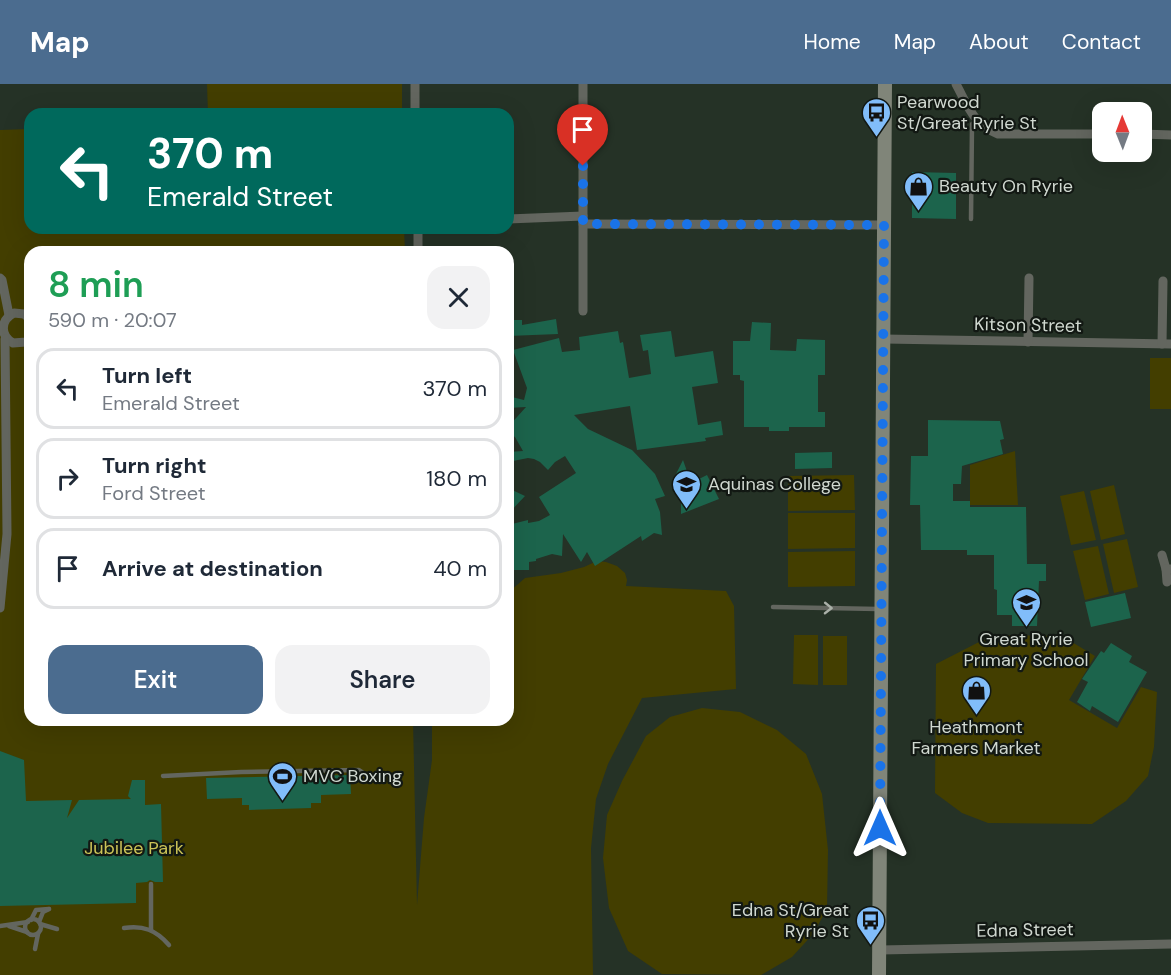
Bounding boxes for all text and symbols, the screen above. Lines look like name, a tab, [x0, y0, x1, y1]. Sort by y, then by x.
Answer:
text: Map	[30, 24, 90, 61]
text: Home	[803, 28, 861, 56]
text: Map	[894, 28, 936, 56]
text: About	[969, 28, 1029, 56]
text: Contact	[1062, 28, 1141, 56]
place label: Pearwood St/Great Ryrie St	[897, 90, 1037, 135]
bus stop icon: Pearwood St/Great Ryrie St	[860, 96, 892, 138]
north arrow	[1092, 102, 1152, 162]
map controls	[1092, 102, 1152, 162]
pin	[557, 104, 608, 166]
icon: arrive	[566, 113, 599, 146]
text: 370 m	[147, 126, 273, 181]
icon: left	[48, 132, 126, 210]
shop icon: Beauty On Ryrie	[902, 170, 934, 212]
place label: Beauty On Ryrie	[939, 174, 1073, 198]
text: Emerald Street	[147, 179, 333, 214]
text: 8 min	[48, 261, 144, 308]
button: close	[427, 266, 490, 329]
text: 590 m · 20:07	[48, 307, 177, 333]
street label: Kitson Street	[974, 312, 1082, 338]
text: Turn left	[102, 361, 192, 390]
icon: left	[51, 372, 84, 405]
text: 370 m	[422, 374, 487, 403]
text: Emerald Street	[102, 390, 240, 416]
text: Turn right	[102, 451, 207, 480]
icon: right	[51, 462, 84, 495]
text: 180 m	[426, 464, 487, 493]
school or university icon: Aquinas College	[671, 468, 703, 510]
place label: Aquinas College	[708, 472, 841, 496]
text: Ford Street	[102, 480, 206, 506]
icon: arrive	[51, 552, 84, 585]
text: Arrive at destination	[102, 554, 323, 583]
text: 40 m	[433, 554, 487, 583]
school or university icon: Great Ryrie Primary School	[1010, 586, 1042, 628]
one-way arrow	[823, 602, 832, 614]
place label: Great Ryrie Primary School	[963, 627, 1089, 672]
button: Exit	[48, 645, 263, 714]
button: Share	[275, 645, 490, 714]
shop icon: Heathmont Farmers Market	[960, 674, 992, 716]
place label: Heathmont Farmers Market	[911, 715, 1041, 760]
sports icon: MVC Boxing	[266, 760, 298, 802]
place label: MVC Boxing	[303, 764, 402, 788]
position arrow	[848, 796, 912, 860]
park label: Jubilee Park	[84, 836, 184, 860]
place label: Edna St/Great Ryrie St	[732, 898, 849, 943]
bus stop icon: Edna St/Great Ryrie St	[854, 904, 886, 946]
street label: Edna Street	[976, 917, 1074, 943]

